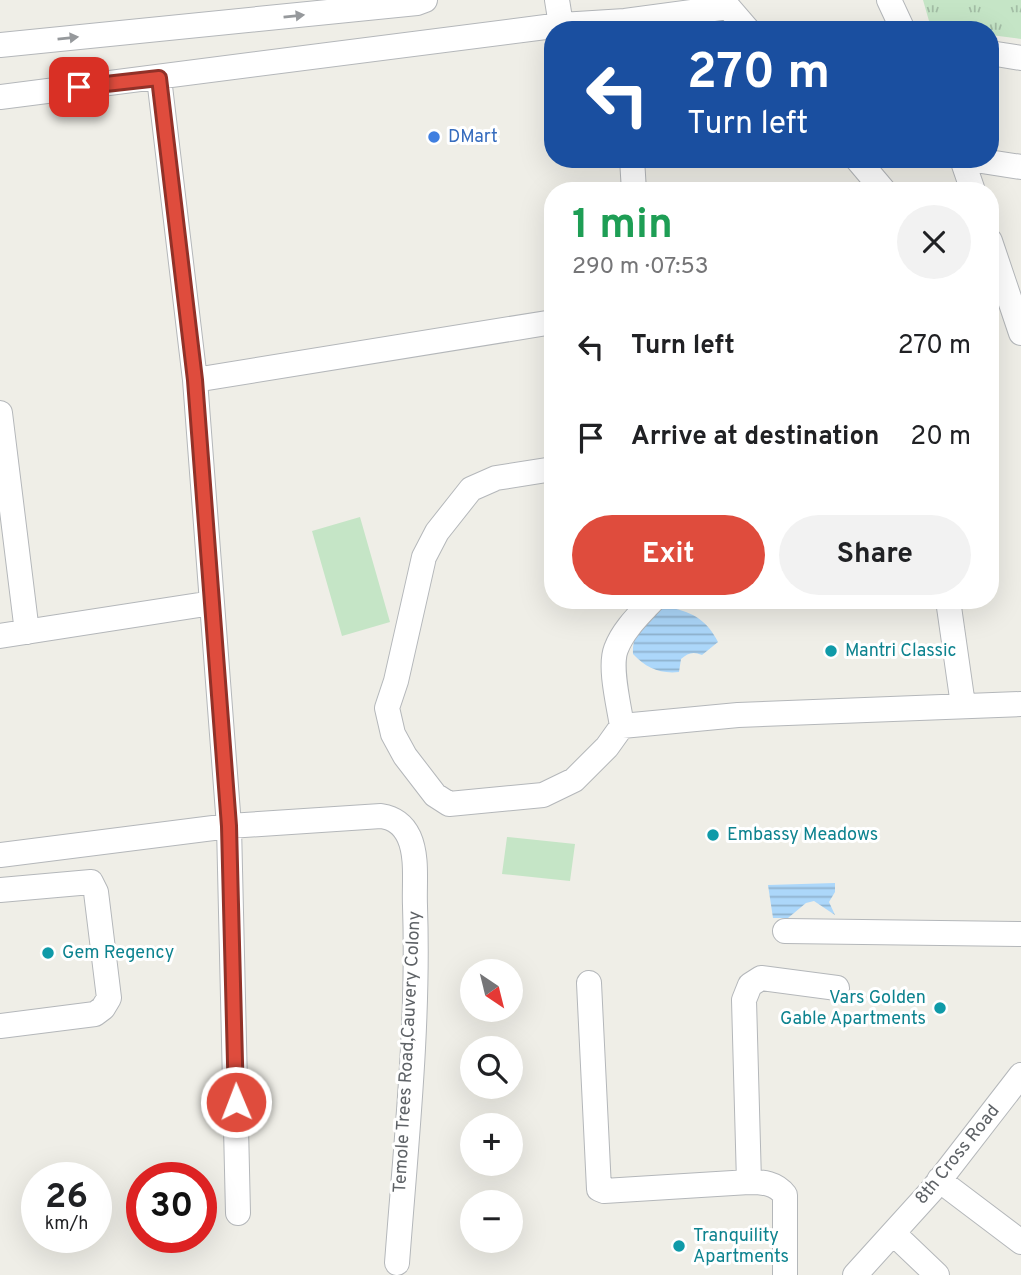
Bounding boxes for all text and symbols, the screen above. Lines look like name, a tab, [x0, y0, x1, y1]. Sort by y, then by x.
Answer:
one-way arrow	[283, 10, 305, 21]
one-way arrow	[57, 32, 79, 43]
text: 270 m	[687, 44, 830, 106]
icon: left	[572, 49, 663, 140]
pin	[49, 57, 109, 117]
icon: arrive	[60, 68, 98, 106]
text: Turn left	[687, 105, 808, 145]
place label: DMart	[448, 126, 498, 149]
marker: DMart	[426, 129, 442, 145]
text: 1 min	[572, 200, 673, 253]
button: close	[897, 205, 971, 279]
text: 290 m · 07:53	[572, 253, 709, 282]
icon: left	[572, 328, 610, 366]
text: Turn left	[631, 330, 735, 363]
text: 270 m	[898, 330, 971, 363]
icon: arrive	[572, 419, 610, 457]
text: Arrive at destination	[631, 421, 879, 454]
text: 20 m	[910, 421, 971, 454]
button: Exit	[572, 515, 765, 595]
button: Share	[779, 515, 971, 595]
place label: Mantri Classic	[845, 640, 957, 663]
marker: Mantri Classic	[823, 643, 839, 659]
place label: Embassy Meadows	[727, 824, 878, 847]
marker: Embassy Meadows	[705, 827, 721, 843]
street label: Temole Trees Road,Cauvery Colony	[389, 910, 427, 1194]
place label: Gem Regency	[62, 942, 174, 965]
marker: Gem Regency	[40, 945, 56, 961]
north arrow	[460, 959, 523, 1022]
map controls	[460, 959, 523, 1253]
place label: Vars Golden Gable Apartments	[780, 987, 926, 1031]
marker: Vars Golden Gable Apartments	[932, 1000, 948, 1016]
button: search	[460, 1036, 523, 1099]
position arrow	[199, 1065, 273, 1139]
street label: 8th Cross Road	[911, 1100, 1005, 1210]
button: +	[460, 1113, 523, 1176]
speed limit sign: 30	[126, 1162, 217, 1253]
text: 26	[45, 1176, 88, 1220]
button: −	[460, 1190, 523, 1253]
text: km/h	[45, 1213, 88, 1236]
place label: Tranquility Apartments	[693, 1225, 789, 1269]
marker: Tranquility Apartments	[671, 1238, 687, 1254]

